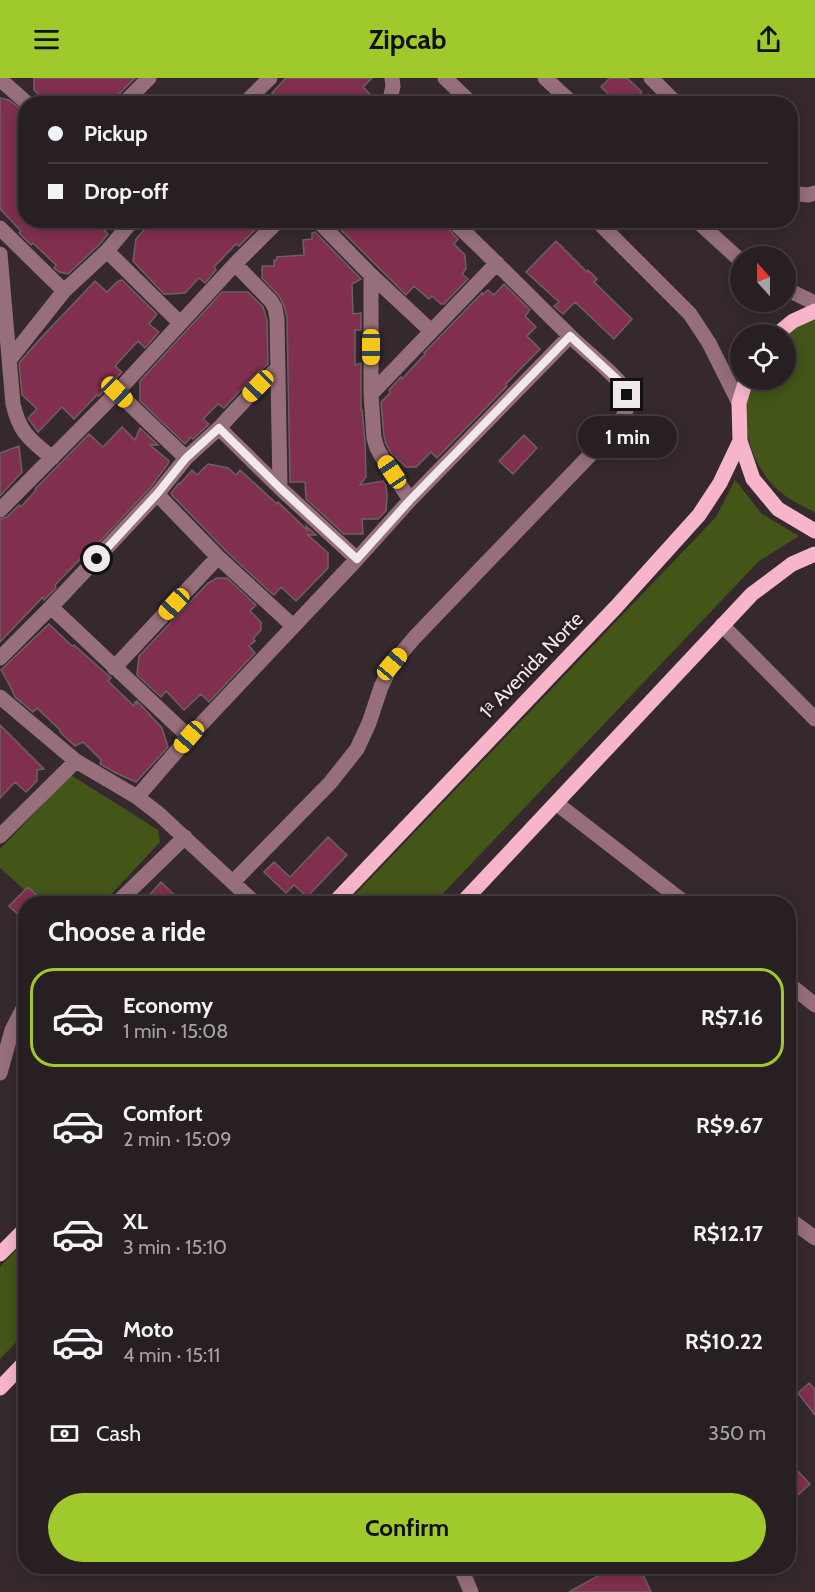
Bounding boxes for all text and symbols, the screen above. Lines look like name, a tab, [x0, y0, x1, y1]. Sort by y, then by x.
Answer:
icon: menu	[30, 23, 63, 56]
text: Zipcab	[369, 23, 446, 56]
icon: share	[752, 23, 785, 56]
text: Pickup	[84, 120, 148, 147]
text: Drop-off	[84, 178, 168, 205]
north arrow	[730, 246, 796, 312]
map controls	[730, 246, 796, 390]
button: locate	[730, 324, 796, 390]
car	[362, 329, 380, 365]
car	[239, 367, 277, 405]
car	[98, 373, 136, 411]
route end	[613, 381, 640, 408]
callout: 1 min	[578, 416, 676, 458]
text: 1 min	[605, 425, 650, 449]
car	[374, 452, 410, 492]
route start	[83, 545, 110, 572]
car	[155, 585, 193, 623]
street label: 1ᵃ Avenida Norte	[474, 607, 588, 723]
car	[374, 644, 410, 684]
car	[170, 718, 208, 756]
text: Choose a ride	[48, 915, 206, 948]
icon: car	[51, 991, 105, 1045]
text: Economy	[123, 992, 213, 1019]
text: R$7.16	[701, 1004, 763, 1031]
text: 1 min · 15:08	[123, 1019, 228, 1043]
icon: car	[51, 1099, 105, 1153]
text: Comfort	[123, 1100, 202, 1127]
text: R$9.67	[696, 1112, 763, 1139]
text: 2 min · 15:09	[123, 1127, 232, 1151]
icon: car	[51, 1207, 105, 1261]
text: XL	[123, 1208, 148, 1235]
text: R$12.17	[693, 1220, 763, 1247]
text: 3 min · 15:10	[123, 1235, 227, 1259]
icon: car	[51, 1315, 105, 1369]
text: Moto	[123, 1316, 174, 1343]
text: R$10.22	[685, 1328, 763, 1355]
text: 4 min · 15:11	[123, 1343, 220, 1367]
icon: cash	[48, 1417, 81, 1450]
text: Cash	[96, 1420, 141, 1447]
text: 350 m	[708, 1421, 766, 1445]
button: Confirm	[48, 1493, 766, 1562]

